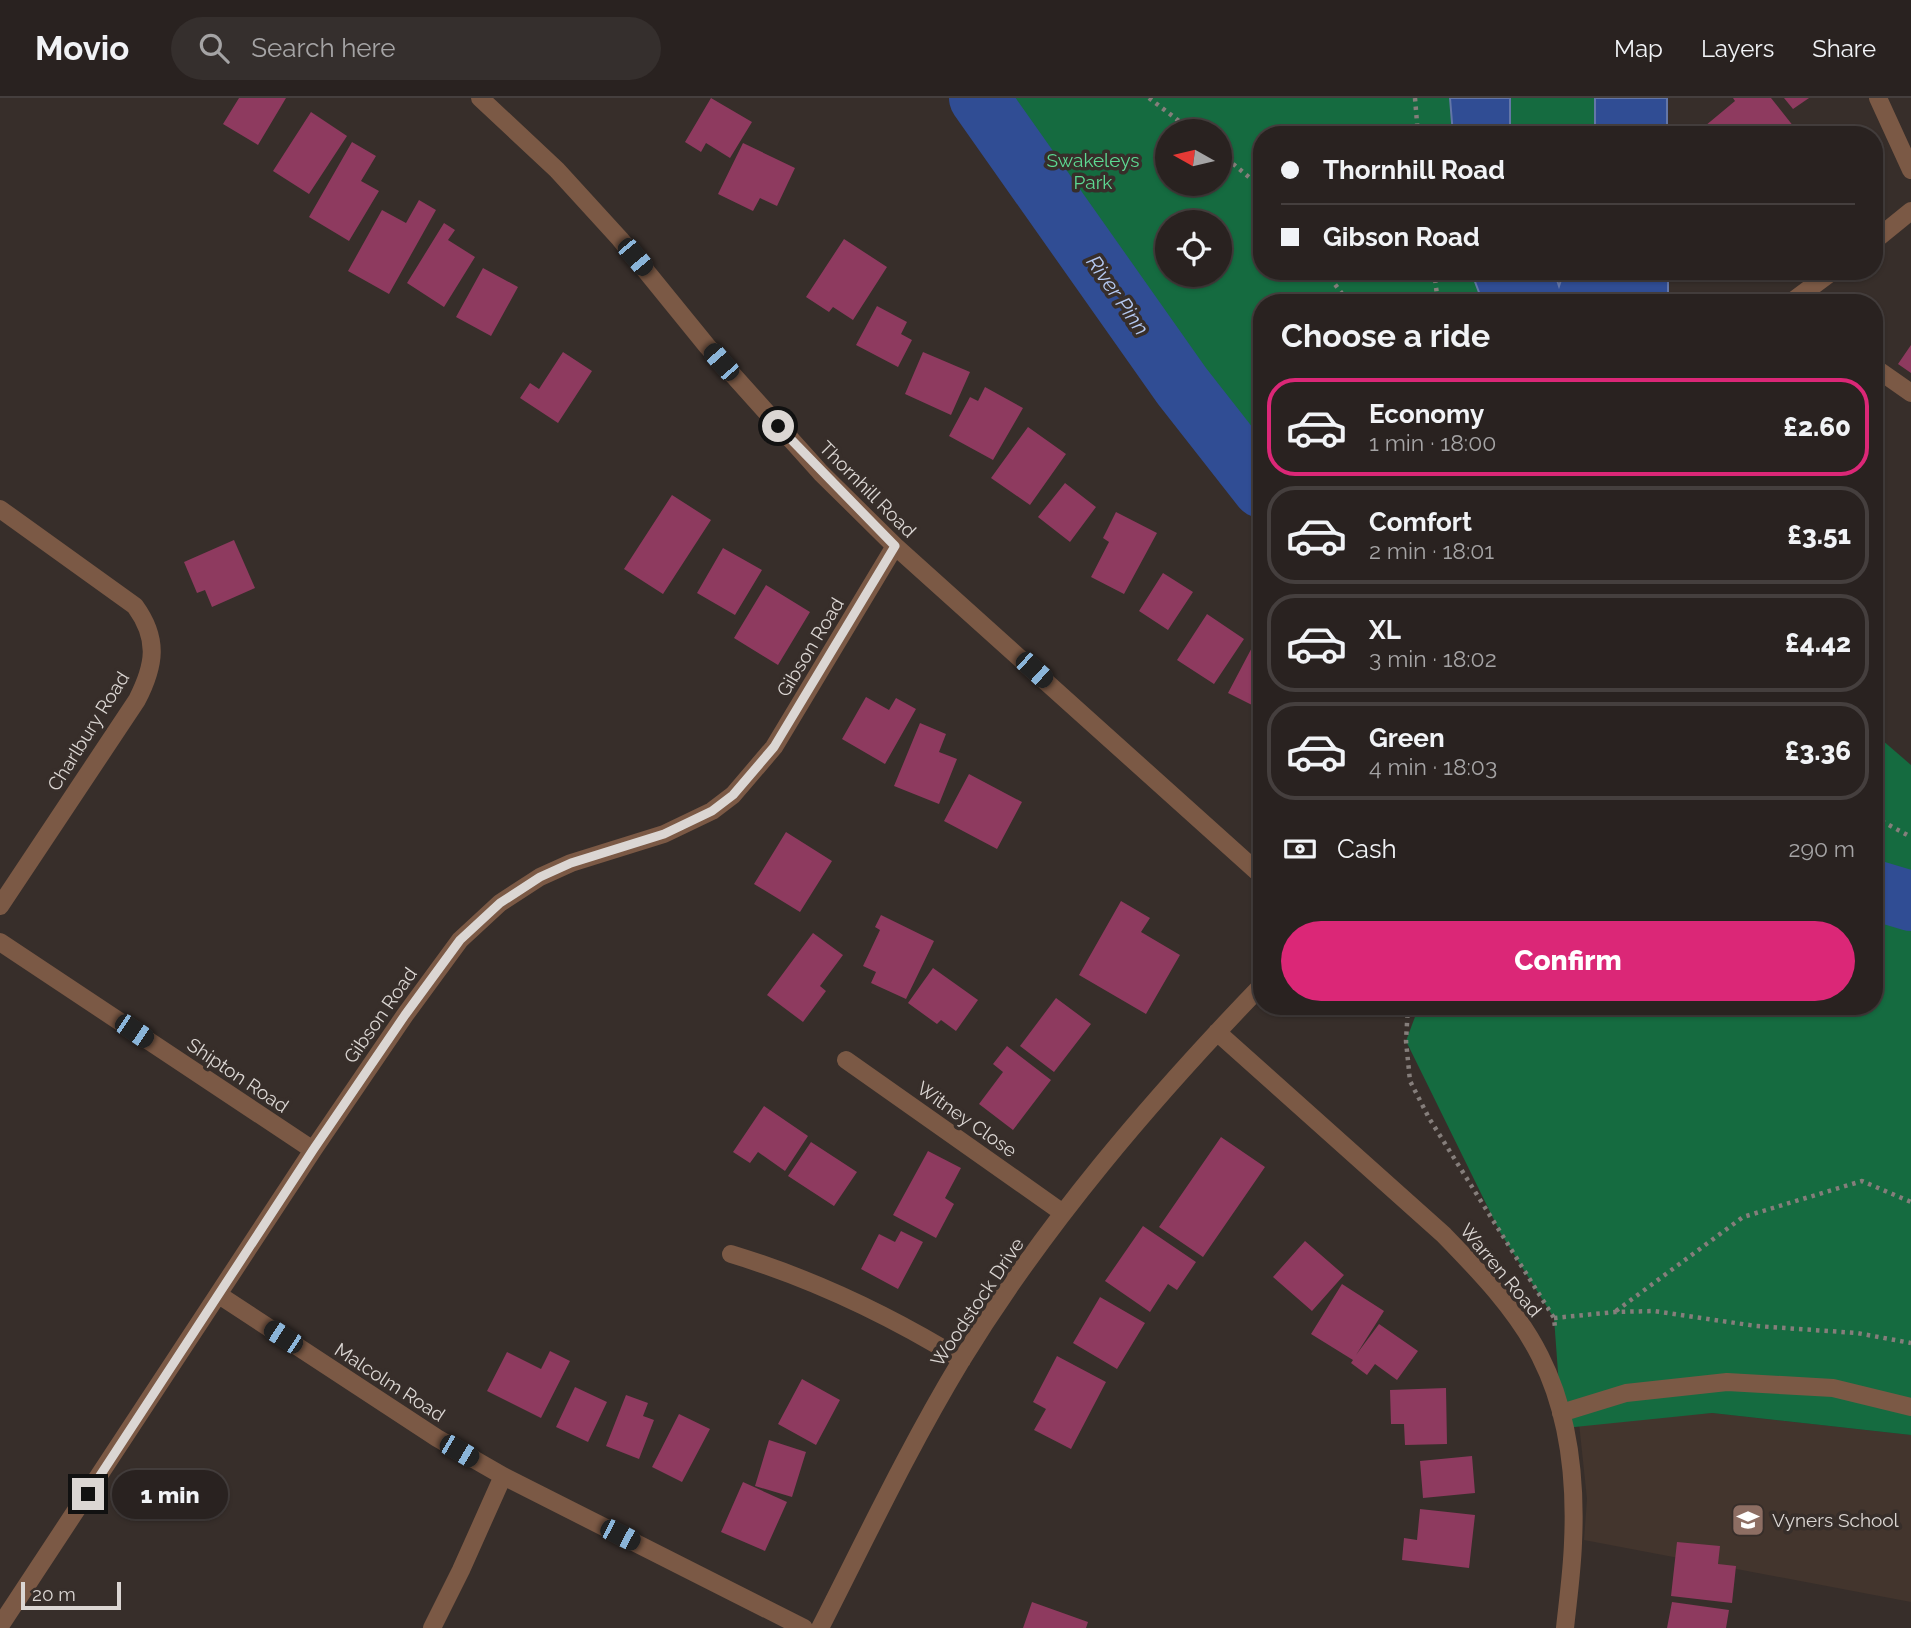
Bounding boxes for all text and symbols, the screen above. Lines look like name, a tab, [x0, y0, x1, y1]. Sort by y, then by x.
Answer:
search box	[171, 17, 661, 80]
text: Movio	[35, 29, 129, 68]
icon: search	[195, 29, 233, 67]
text: Search here	[251, 33, 396, 63]
text: Map	[1614, 34, 1663, 63]
text: Layers	[1701, 34, 1774, 63]
text: Share	[1812, 34, 1876, 63]
north arrow	[1155, 119, 1232, 196]
map controls	[1155, 119, 1232, 287]
park label: Swakeleys Park	[1047, 149, 1139, 193]
text: Thornhill Road	[1323, 155, 1505, 185]
button: locate	[1155, 210, 1232, 287]
text: Gibson Road	[1323, 222, 1480, 252]
car	[614, 234, 657, 280]
water label: River Pinn	[1082, 250, 1154, 340]
text: Choose a ride	[1281, 317, 1490, 354]
car	[700, 339, 743, 385]
icon: car	[1285, 396, 1348, 459]
text: Economy	[1369, 399, 1484, 429]
route start	[762, 410, 794, 442]
text: £2.60	[1783, 412, 1851, 442]
text: 1 min · 18:00	[1369, 429, 1496, 456]
street label: Thornhill Road	[815, 436, 921, 542]
icon: car	[1285, 504, 1348, 567]
text: Comfort	[1369, 507, 1472, 537]
text: £3.51	[1787, 520, 1851, 550]
text: 2 min · 18:01	[1369, 537, 1494, 564]
street label: Gibson Road	[772, 594, 848, 700]
icon: car	[1285, 612, 1348, 675]
text: XL	[1369, 615, 1401, 645]
text: £4.42	[1785, 628, 1851, 658]
text: 3 min · 18:02	[1369, 645, 1497, 672]
car	[1012, 648, 1057, 692]
street label: Charlbury Road	[43, 667, 133, 795]
icon: car	[1285, 720, 1348, 783]
text: Green	[1369, 723, 1445, 753]
text: £3.36	[1785, 736, 1851, 766]
text: 4 min · 18:03	[1369, 753, 1497, 780]
icon: cash	[1281, 830, 1319, 868]
text: Cash	[1337, 834, 1397, 864]
text: 290 m	[1788, 835, 1855, 862]
button: Confirm	[1281, 921, 1855, 1001]
street label: Gibson Road	[339, 963, 421, 1067]
car	[111, 1011, 158, 1051]
street label: Shipton Road	[183, 1033, 293, 1117]
street label: Witney Close	[913, 1076, 1021, 1162]
street label: Warren Road	[1456, 1219, 1546, 1321]
street label: Woodstock Drive	[926, 1234, 1028, 1370]
car	[260, 1317, 307, 1357]
street label: Malcolm Road	[331, 1338, 449, 1426]
car	[436, 1431, 483, 1471]
callout: 1 min	[112, 1470, 228, 1518]
route end	[72, 1478, 104, 1510]
text: 1 min	[140, 1481, 200, 1508]
school or university icon: Vyners School	[1729, 1501, 1767, 1539]
place label: Vyners School	[1772, 1509, 1900, 1531]
car	[597, 1516, 644, 1554]
scale bar	[21, 1579, 121, 1611]
text: 20 m	[32, 1583, 76, 1605]

